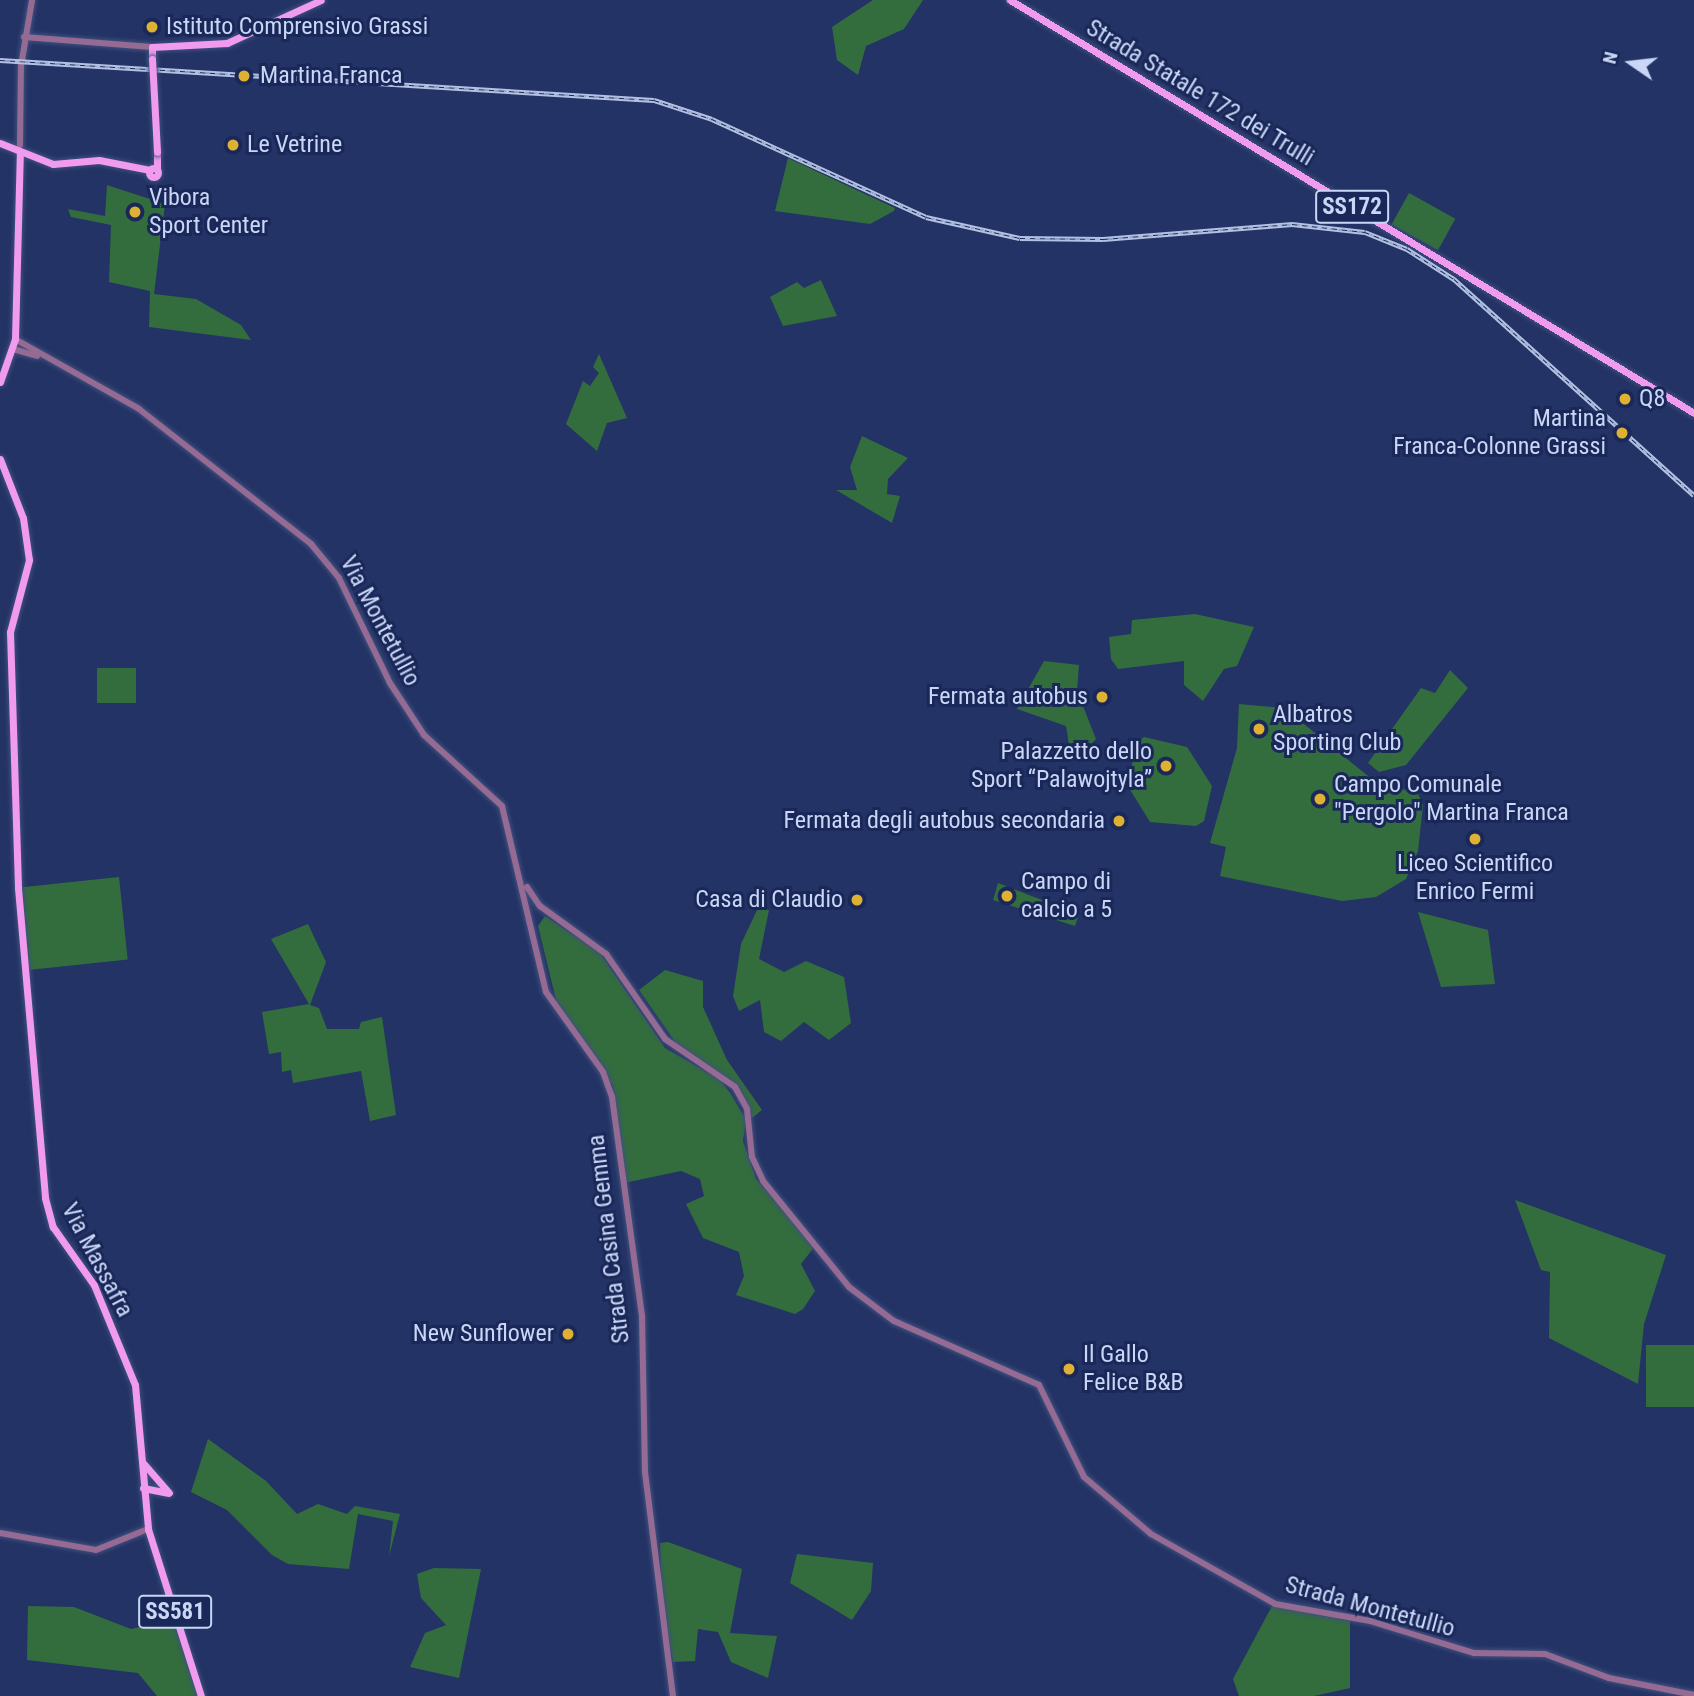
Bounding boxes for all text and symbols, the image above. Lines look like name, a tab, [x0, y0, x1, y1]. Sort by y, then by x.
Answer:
place label: Istituto Comprensivo Grassi	[166, 13, 428, 41]
street label: Strada Statale 172 dei Trulli	[1081, 13, 1319, 173]
marker: Istituto Comprensivo Grassi	[144, 19, 160, 35]
north arrow	[1596, 28, 1666, 98]
text: N	[1598, 49, 1623, 66]
place label: Martina Franca	[260, 62, 403, 90]
marker: Martina Franca	[234, 66, 254, 86]
place label: Le Vetrine	[247, 131, 342, 159]
marker: Le Vetrine	[225, 137, 241, 153]
place label: Vibora Sport Center	[149, 184, 268, 240]
road number: SS172	[1314, 188, 1390, 227]
marker: Vibora Sport Center	[127, 204, 143, 220]
place label: Q8	[1639, 385, 1665, 413]
marker: Q8	[1617, 391, 1633, 407]
place label: Martina Franca-Colonne Grassi	[1393, 405, 1606, 461]
marker: Martina Franca-Colonne Grassi	[1612, 423, 1632, 443]
street label: Via Montetullio	[334, 551, 426, 691]
place label: Fermata autobus	[928, 683, 1088, 711]
marker: Fermata autobus	[1094, 689, 1110, 705]
place label: Albatros Sporting Club	[1273, 701, 1401, 757]
marker: Albatros Sporting Club	[1251, 721, 1267, 737]
place label: Palazzetto dello Sport “Palawojtyla”	[971, 738, 1152, 794]
marker: Palazzetto dello Sport “Palawojtyla”	[1158, 758, 1174, 774]
place label: Campo Comunale "Pergolo" Martina Franca	[1334, 771, 1569, 827]
marker: Campo Comunale "Pergolo" Martina Franca	[1312, 791, 1328, 807]
place label: Fermata degli autobus secondaria	[783, 807, 1105, 835]
marker: Fermata degli autobus secondaria	[1111, 813, 1127, 829]
marker: Liceo Scientifico Enrico Fermi	[1467, 831, 1483, 847]
place label: Liceo Scientifico Enrico Fermi	[1397, 850, 1553, 906]
place label: Campo di calcio a 5	[1021, 868, 1112, 924]
place label: Casa di Claudio	[695, 886, 843, 914]
marker: Campo di calcio a 5	[999, 888, 1015, 904]
marker: Casa di Claudio	[849, 892, 865, 908]
street label: Strada Casina Gemma	[582, 1133, 636, 1345]
street label: Via Massafra	[55, 1198, 139, 1322]
place label: New Sunflower	[413, 1320, 554, 1348]
marker: New Sunflower	[560, 1326, 576, 1342]
place label: Il Gallo Felice B&B	[1083, 1341, 1184, 1397]
marker: Il Gallo Felice B&B	[1061, 1361, 1077, 1377]
street label: Strada Montetullio	[1282, 1571, 1458, 1643]
road number: SS581	[136, 1592, 214, 1632]

